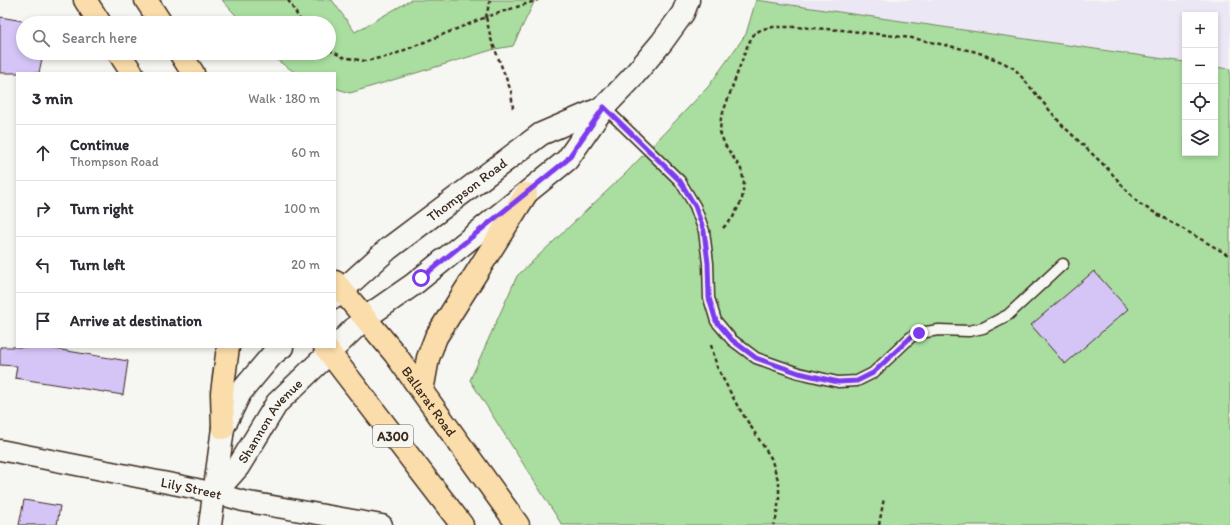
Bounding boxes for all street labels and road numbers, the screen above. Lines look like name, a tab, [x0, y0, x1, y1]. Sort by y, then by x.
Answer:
street label: Thompson Road	[424, 154, 511, 226]
street label: Ballarat Road	[398, 363, 460, 440]
street label: Shannon Avenue	[234, 375, 306, 467]
road number: A300	[373, 425, 413, 447]
street label: Lily Street	[159, 474, 224, 503]

